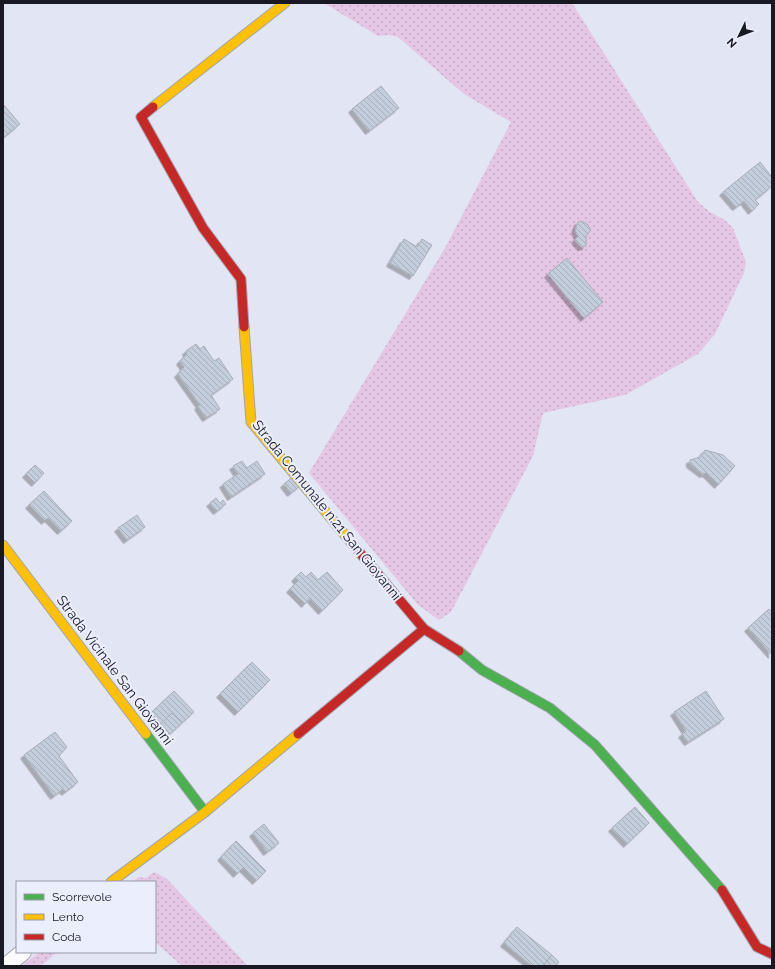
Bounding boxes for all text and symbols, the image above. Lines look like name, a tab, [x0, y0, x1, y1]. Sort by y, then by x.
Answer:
north arrow	[719, 16, 759, 56]
text: N	[724, 35, 740, 50]
street label: Strada Comunale n.21 San Giovanni	[249, 417, 405, 603]
street label: Strada Vicinale San Giovanni	[54, 592, 176, 748]
legend	[16, 881, 156, 953]
text: Scorrevole	[52, 890, 112, 904]
text: Lento	[52, 910, 84, 924]
text: Coda	[52, 930, 81, 944]

